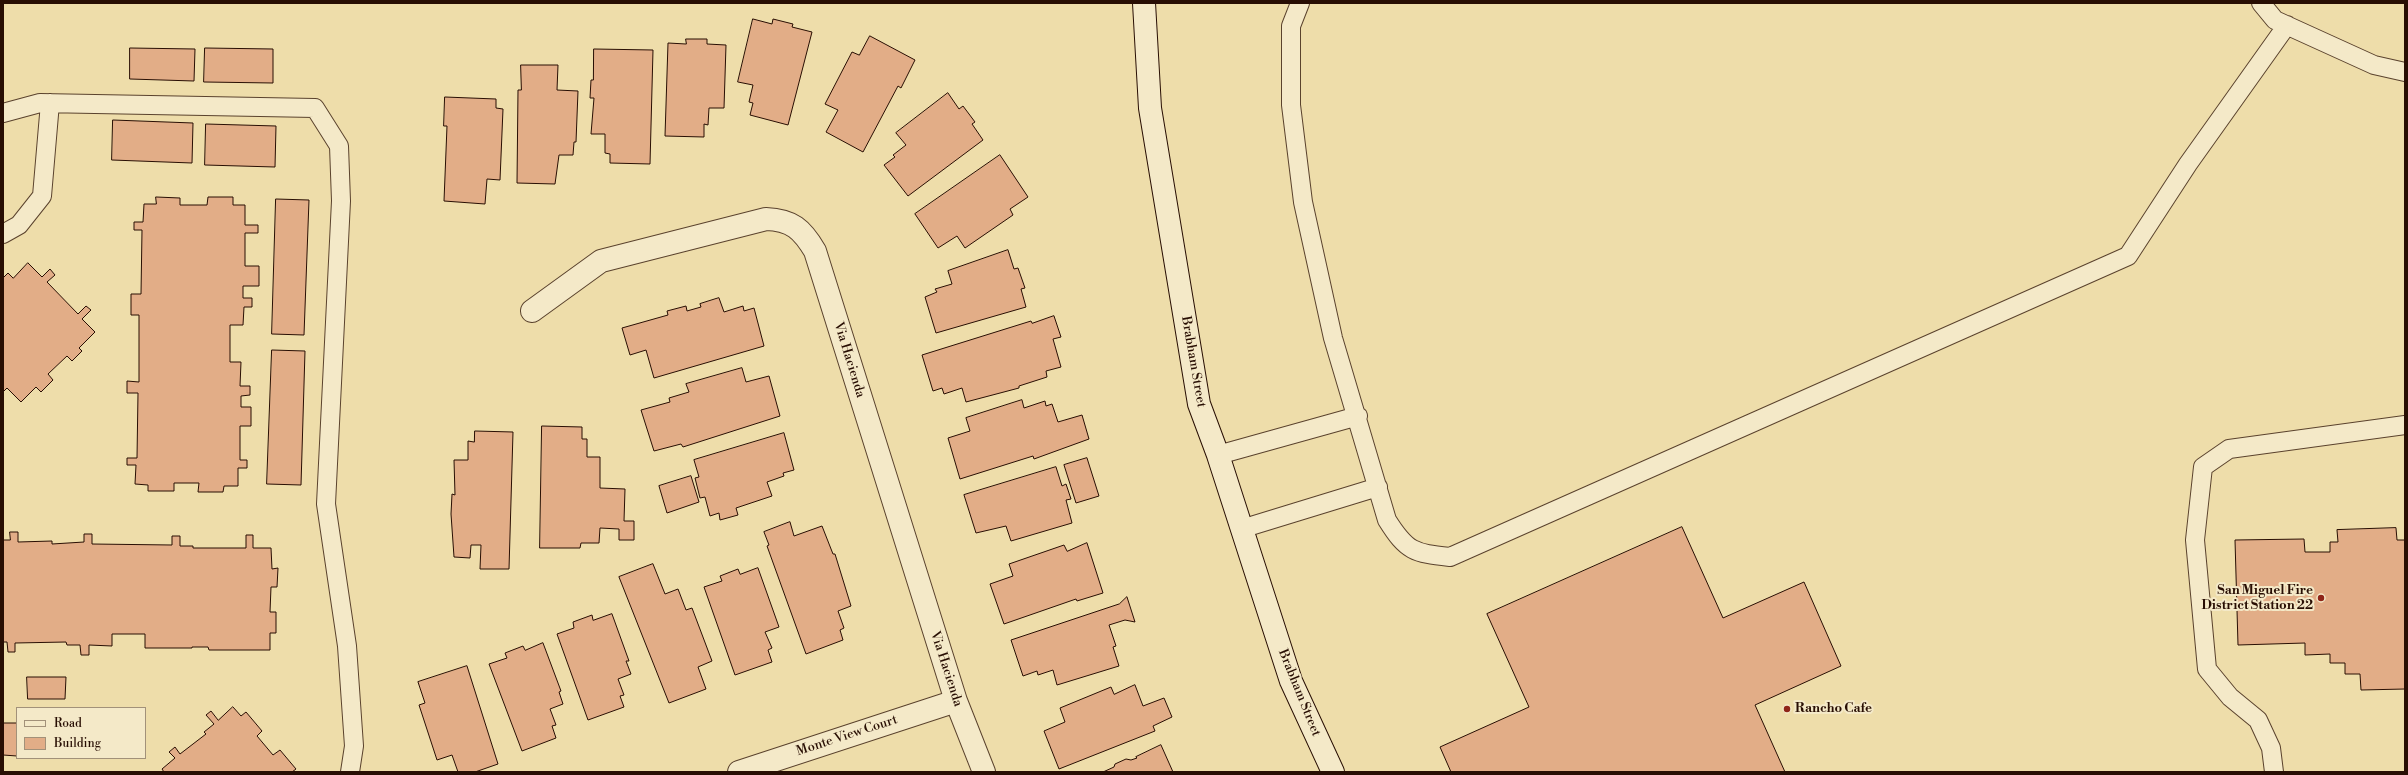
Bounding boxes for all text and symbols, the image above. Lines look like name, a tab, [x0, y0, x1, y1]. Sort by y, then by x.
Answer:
street label: Brabham Street	[1177, 315, 1209, 409]
street label: Via Hacienda	[830, 320, 868, 400]
place label: San Miguel Fire District Station 22	[2201, 583, 2313, 614]
marker: San Miguel Fire District Station 22	[2316, 593, 2326, 603]
street label: Via Hacienda	[926, 629, 966, 709]
street label: Brabham Street	[1274, 647, 1324, 739]
place label: Rancho Cafe	[1795, 701, 1872, 717]
marker: Rancho Cafe	[1782, 704, 1792, 714]
legend	[16, 707, 146, 759]
street label: Monte View Court	[794, 712, 900, 760]
text: Road	[54, 716, 82, 731]
text: Building	[54, 736, 101, 751]

